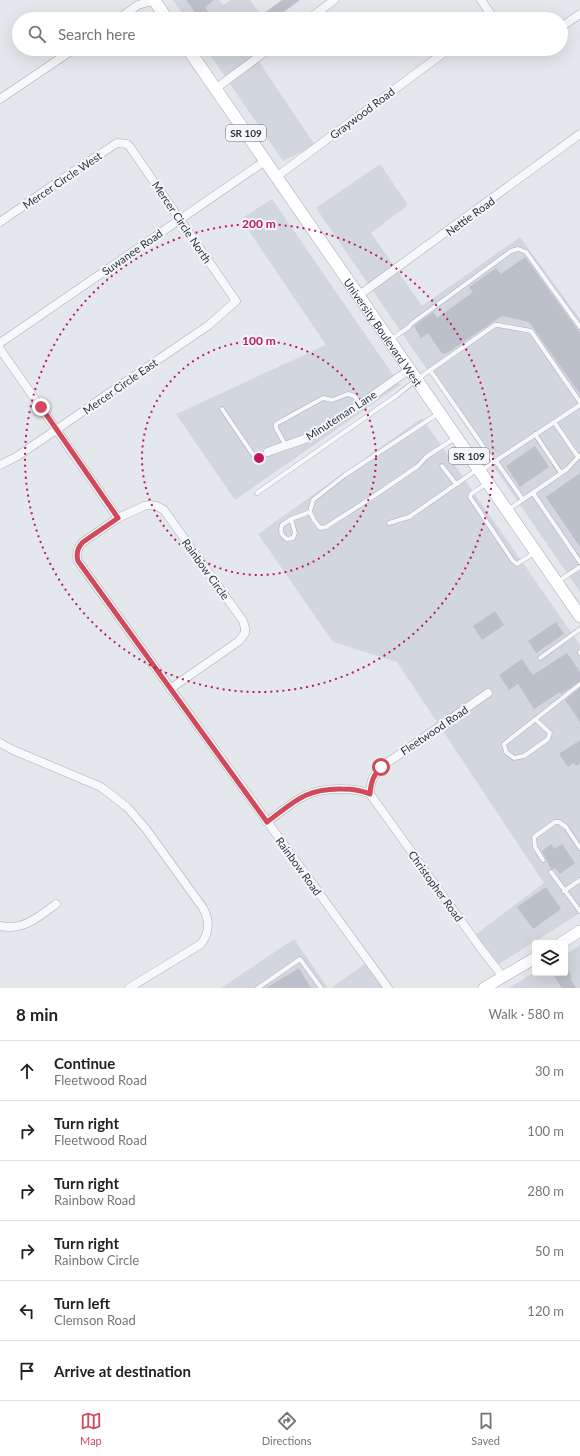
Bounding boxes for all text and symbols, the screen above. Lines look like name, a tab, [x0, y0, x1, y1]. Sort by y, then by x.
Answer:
search box	[12, 12, 568, 56]
icon: search	[26, 23, 48, 45]
text: Search here	[58, 25, 135, 43]
street label: Graywood Road	[327, 85, 397, 141]
road number: SR 109	[226, 125, 266, 141]
street label: Mercer Circle West	[20, 149, 104, 211]
street label: Mercer Circle North	[150, 179, 214, 265]
street label: Nettie Road	[443, 194, 497, 238]
text: 200 m	[242, 216, 276, 231]
street label: Suwanee Road	[99, 226, 165, 278]
street label: University Boulevard West	[342, 275, 425, 388]
text: 100 m	[242, 333, 276, 348]
street label: Mercer Circle East	[80, 355, 160, 417]
street label: Minuteman Lane	[303, 387, 379, 443]
route end	[32, 398, 50, 416]
road number: SR 109	[449, 448, 489, 464]
centre of rings	[252, 451, 266, 465]
street label: Rainbow Circle	[180, 536, 233, 602]
street label: Fleetwood Road	[398, 703, 470, 757]
route start	[372, 758, 390, 776]
street label: Rainbow Road	[273, 834, 325, 898]
street label: Christopher Road	[406, 848, 466, 924]
map controls	[532, 940, 568, 976]
button: layers	[532, 940, 568, 976]
text: 8 min	[16, 1004, 58, 1025]
text: Walk · 580 m	[488, 1006, 564, 1022]
text: Continue	[54, 1054, 115, 1072]
icon: ahead	[16, 1060, 38, 1082]
text: 30 m	[535, 1063, 564, 1079]
text: Fleetwood Road	[54, 1072, 147, 1088]
text: Turn right	[54, 1114, 119, 1132]
icon: right	[16, 1120, 38, 1142]
text: 100 m	[527, 1123, 564, 1139]
text: Fleetwood Road	[54, 1132, 147, 1148]
text: Turn right	[54, 1174, 119, 1192]
icon: right	[16, 1180, 38, 1202]
text: 280 m	[527, 1183, 564, 1199]
text: Rainbow Road	[54, 1192, 136, 1208]
text: Turn right	[54, 1234, 119, 1252]
icon: right	[16, 1240, 38, 1262]
text: 50 m	[535, 1243, 564, 1259]
text: Rainbow Circle	[54, 1252, 139, 1268]
text: Turn left	[54, 1294, 110, 1312]
icon: left	[16, 1300, 38, 1322]
text: 120 m	[527, 1303, 564, 1319]
text: Clemson Road	[54, 1312, 136, 1328]
icon: arrive	[16, 1360, 38, 1382]
text: Arrive at destination	[54, 1362, 191, 1380]
tab: Map	[80, 1410, 102, 1447]
tab: Directions	[262, 1410, 311, 1447]
tab: Saved	[471, 1410, 500, 1447]

